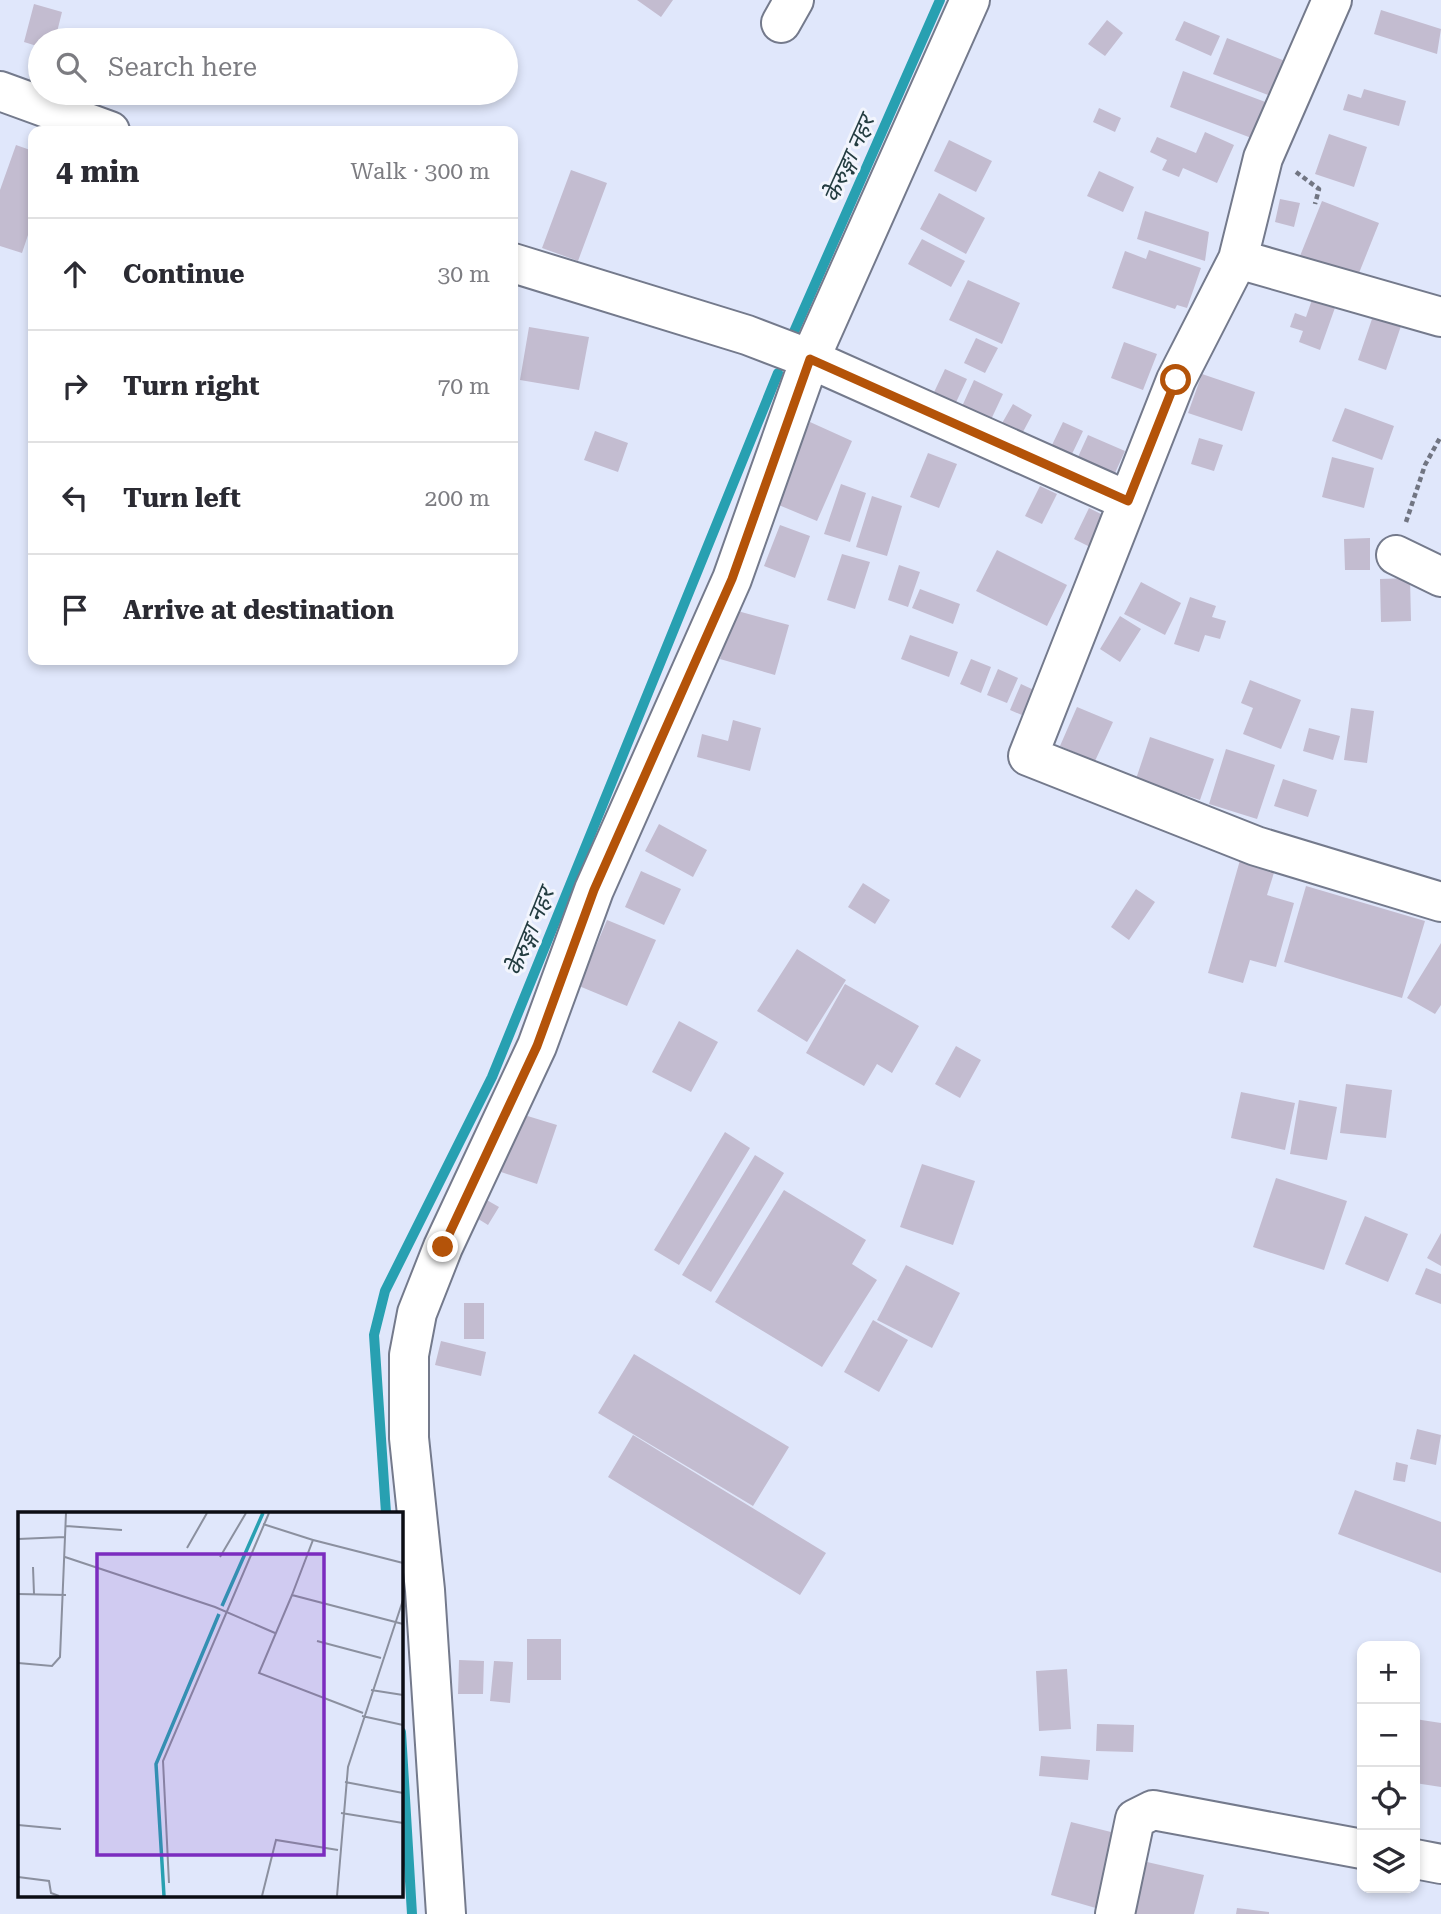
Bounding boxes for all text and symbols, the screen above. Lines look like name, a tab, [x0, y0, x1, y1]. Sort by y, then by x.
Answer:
search box	[28, 28, 518, 105]
icon: search	[52, 48, 90, 86]
text: Search here	[108, 52, 257, 82]
water label: केेरुङ्गा नहर	[818, 107, 882, 207]
text: 4 min	[56, 154, 139, 189]
text: Walk · 300 m	[351, 158, 490, 185]
icon: ahead	[56, 255, 94, 293]
text: Continue	[123, 259, 245, 289]
text: 30 m	[437, 261, 490, 288]
route start	[1160, 364, 1191, 395]
icon: right	[56, 367, 94, 405]
text: Turn right	[123, 371, 259, 401]
text: 70 m	[437, 373, 490, 400]
icon: left	[56, 479, 94, 517]
text: Turn left	[123, 483, 241, 513]
text: 200 m	[425, 485, 490, 512]
icon: arrive	[56, 591, 94, 629]
text: Arrive at destination	[123, 595, 394, 625]
water label: केेरुङ्गा नहर	[500, 880, 561, 980]
route end	[427, 1231, 458, 1262]
inset map	[18, 1512, 402, 1896]
map controls	[1357, 1641, 1420, 1893]
button: +	[1357, 1641, 1420, 1704]
button: −	[1357, 1704, 1420, 1767]
button: locate	[1357, 1767, 1420, 1830]
button: layers	[1357, 1830, 1420, 1893]

